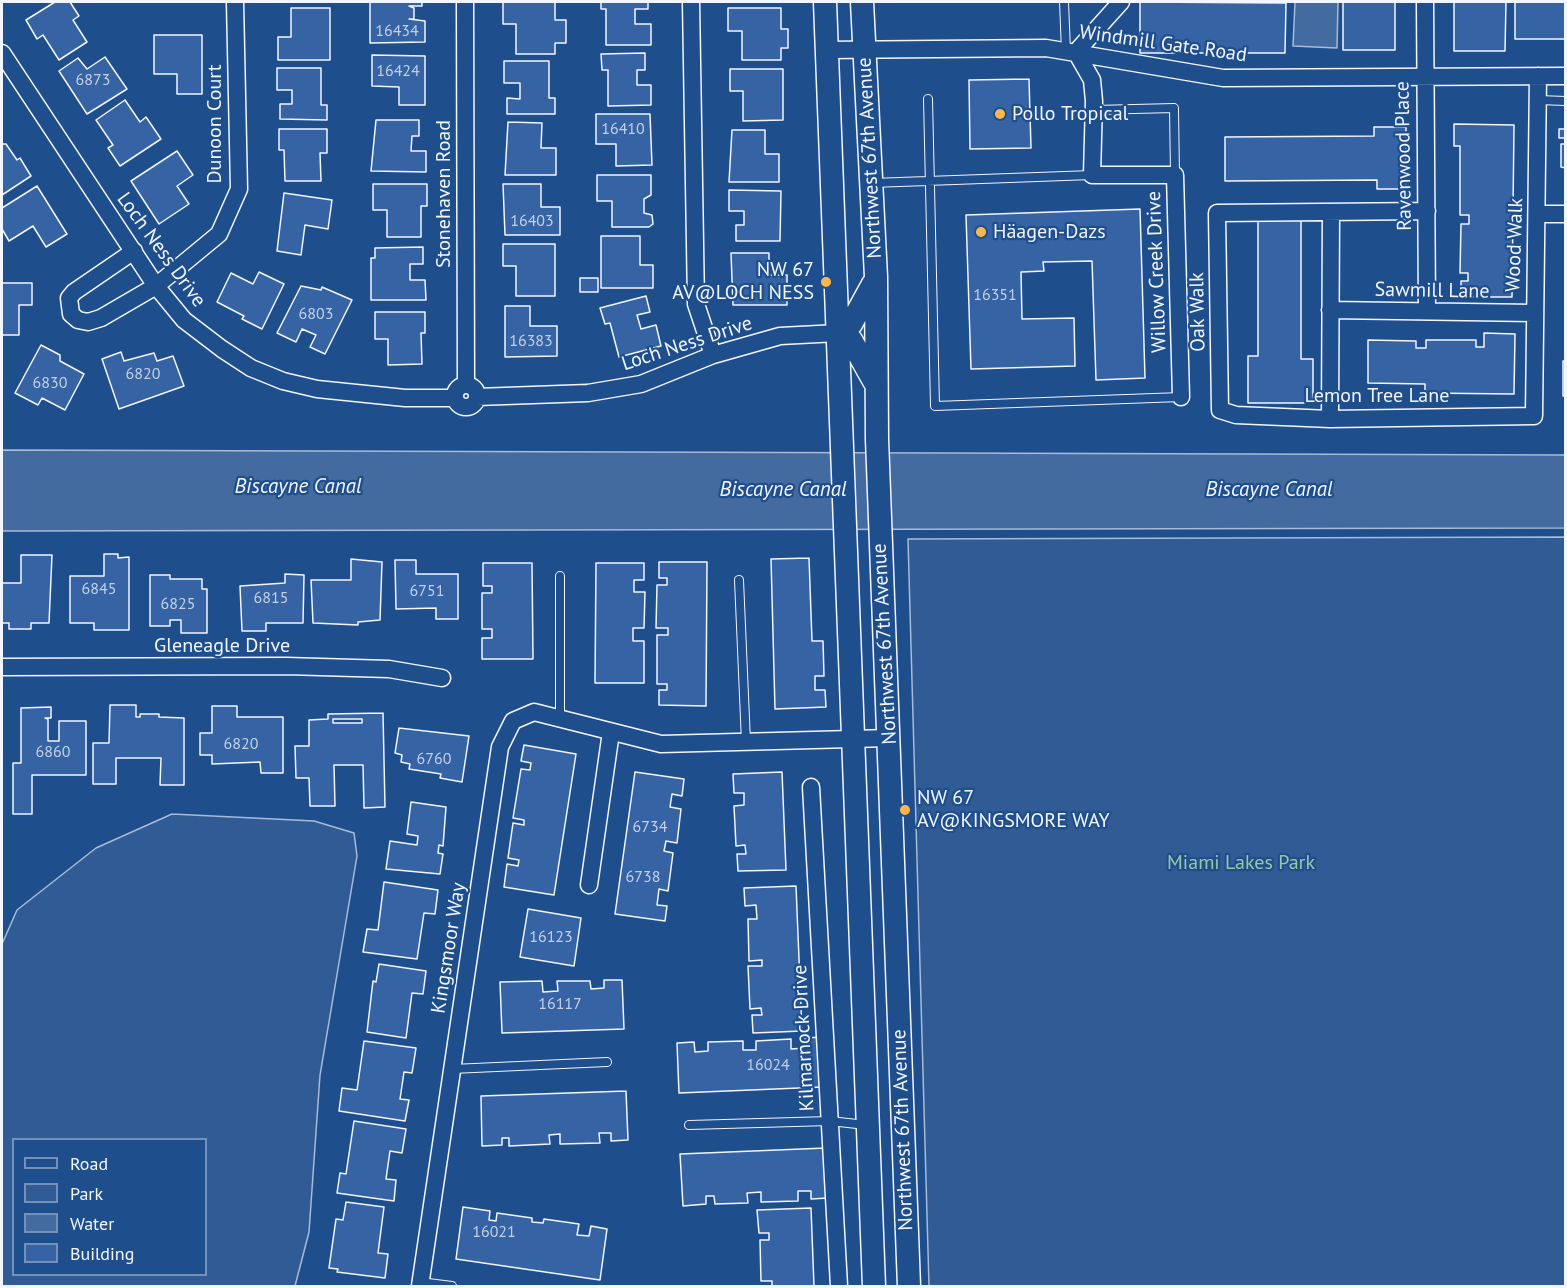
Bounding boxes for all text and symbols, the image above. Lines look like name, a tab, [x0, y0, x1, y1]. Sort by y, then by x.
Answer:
street label: Windmill Gate Road	[1078, 20, 1248, 68]
house number: 16434	[375, 21, 419, 41]
street label: Northwest 67th Avenue	[853, 57, 887, 259]
house number: 16424	[376, 61, 420, 81]
street label: Dunoon Court	[203, 65, 227, 183]
house number: 6873	[76, 70, 110, 90]
street label: Ravenwood Place	[1391, 81, 1417, 231]
place label: Pollo Tropical	[1012, 102, 1128, 126]
marker: Pollo Tropical	[993, 107, 1007, 121]
house number: 16410	[601, 119, 645, 139]
street label: Stonehaven Road	[432, 120, 456, 268]
street label: Loch Ness Drive	[111, 188, 211, 312]
street label: Willow Creek Drive	[1142, 191, 1172, 353]
street label: Wood Walk	[1501, 197, 1529, 293]
house number: 16403	[510, 211, 554, 231]
place label: Häagen-Dazs	[993, 220, 1106, 244]
marker: Häagen-Dazs	[974, 225, 988, 239]
place label: NW 67 AV@LOCH NESS	[672, 258, 814, 305]
street label: Oak Walk	[1185, 272, 1211, 352]
marker: NW 67 AV@LOCH NESS	[819, 275, 833, 289]
street label: Sawmill Lane	[1374, 278, 1490, 304]
house number: 16351	[973, 285, 1017, 305]
house number: 6803	[299, 304, 333, 324]
street label: Loch Ness Drive	[619, 312, 755, 376]
house number: 16383	[509, 331, 553, 351]
house number: 6820	[126, 364, 160, 384]
house number: 6830	[33, 373, 67, 393]
street label: Lemon Tree Lane	[1305, 384, 1449, 408]
water label: Biscayne Canal	[234, 474, 362, 500]
water label: Biscayne Canal	[719, 477, 847, 503]
water label: Biscayne Canal	[1205, 477, 1333, 503]
street label: Northwest 67th Avenue	[868, 543, 902, 745]
house number: 6845	[82, 579, 116, 599]
house number: 6751	[410, 581, 444, 601]
house number: 6815	[254, 588, 288, 608]
house number: 6825	[161, 594, 195, 614]
street label: Gleneagle Drive	[154, 634, 290, 658]
house number: 6820	[224, 734, 258, 754]
house number: 6860	[36, 742, 70, 762]
house number: 6760	[417, 749, 451, 769]
place label: NW 67 AV@KINGSMORE WAY	[917, 786, 1110, 833]
marker: NW 67 AV@KINGSMORE WAY	[898, 803, 912, 817]
house number: 6734	[633, 817, 667, 837]
park label: Miami Lakes Park	[1167, 851, 1315, 875]
house number: 6738	[626, 867, 660, 887]
street label: Kingsmoor Way	[427, 881, 471, 1015]
house number: 16123	[529, 927, 573, 947]
street label: Kilmarnock Drive	[788, 964, 820, 1112]
house number: 16117	[538, 994, 582, 1014]
street label: Northwest 67th Avenue	[887, 1029, 919, 1231]
house number: 16024	[746, 1055, 790, 1075]
legend	[12, 1138, 207, 1276]
text: Road	[70, 1152, 108, 1175]
text: Park	[70, 1182, 103, 1205]
text: Water	[70, 1212, 114, 1235]
house number: 16021	[472, 1222, 516, 1242]
text: Building	[70, 1242, 134, 1265]

